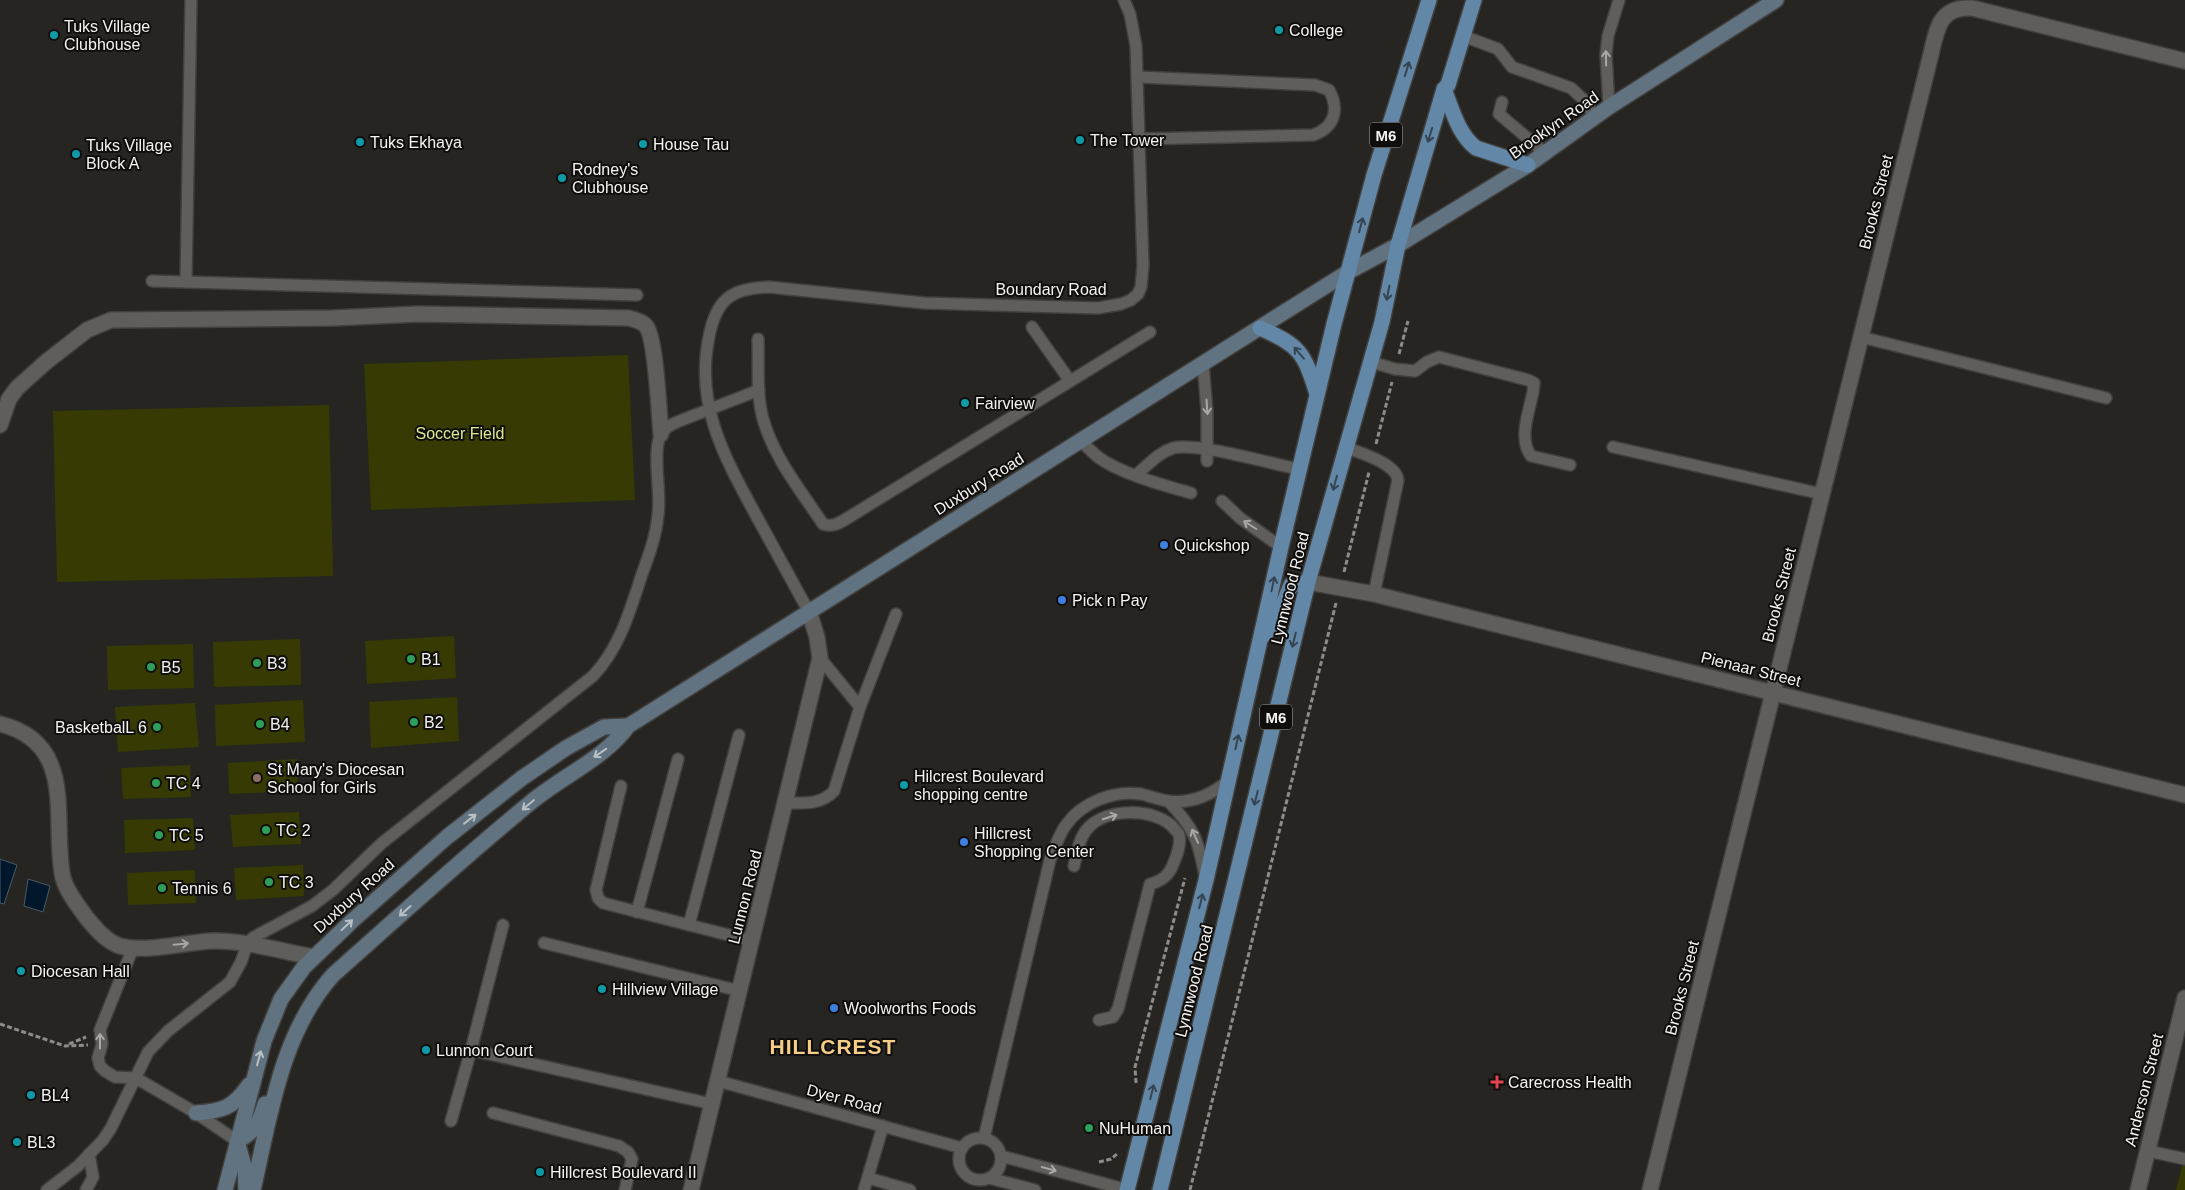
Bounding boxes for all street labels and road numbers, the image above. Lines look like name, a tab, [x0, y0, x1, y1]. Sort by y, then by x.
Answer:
street label: Brooklyn Road	[1506, 88, 1602, 162]
road number: M6	[1370, 122, 1402, 148]
street label: Brooks Street	[1856, 152, 1896, 251]
street label: Boundary Road	[995, 281, 1107, 298]
street label: Duxbury Road	[931, 450, 1027, 518]
street label: Lynnwood Road	[1268, 530, 1312, 646]
street label: Brooks Street	[1759, 545, 1799, 644]
street label: Pienaar Street	[1699, 648, 1803, 690]
road number: M6	[1260, 704, 1292, 730]
street label: Lunnon Road	[725, 848, 765, 946]
street label: Duxbury Road	[310, 855, 398, 937]
street label: Lynnwood Road	[1172, 923, 1216, 1039]
street label: Brooks Street	[1662, 938, 1702, 1037]
street label: Anderson Street	[2122, 1031, 2166, 1148]
street label: Dyer Road	[805, 1081, 883, 1117]

